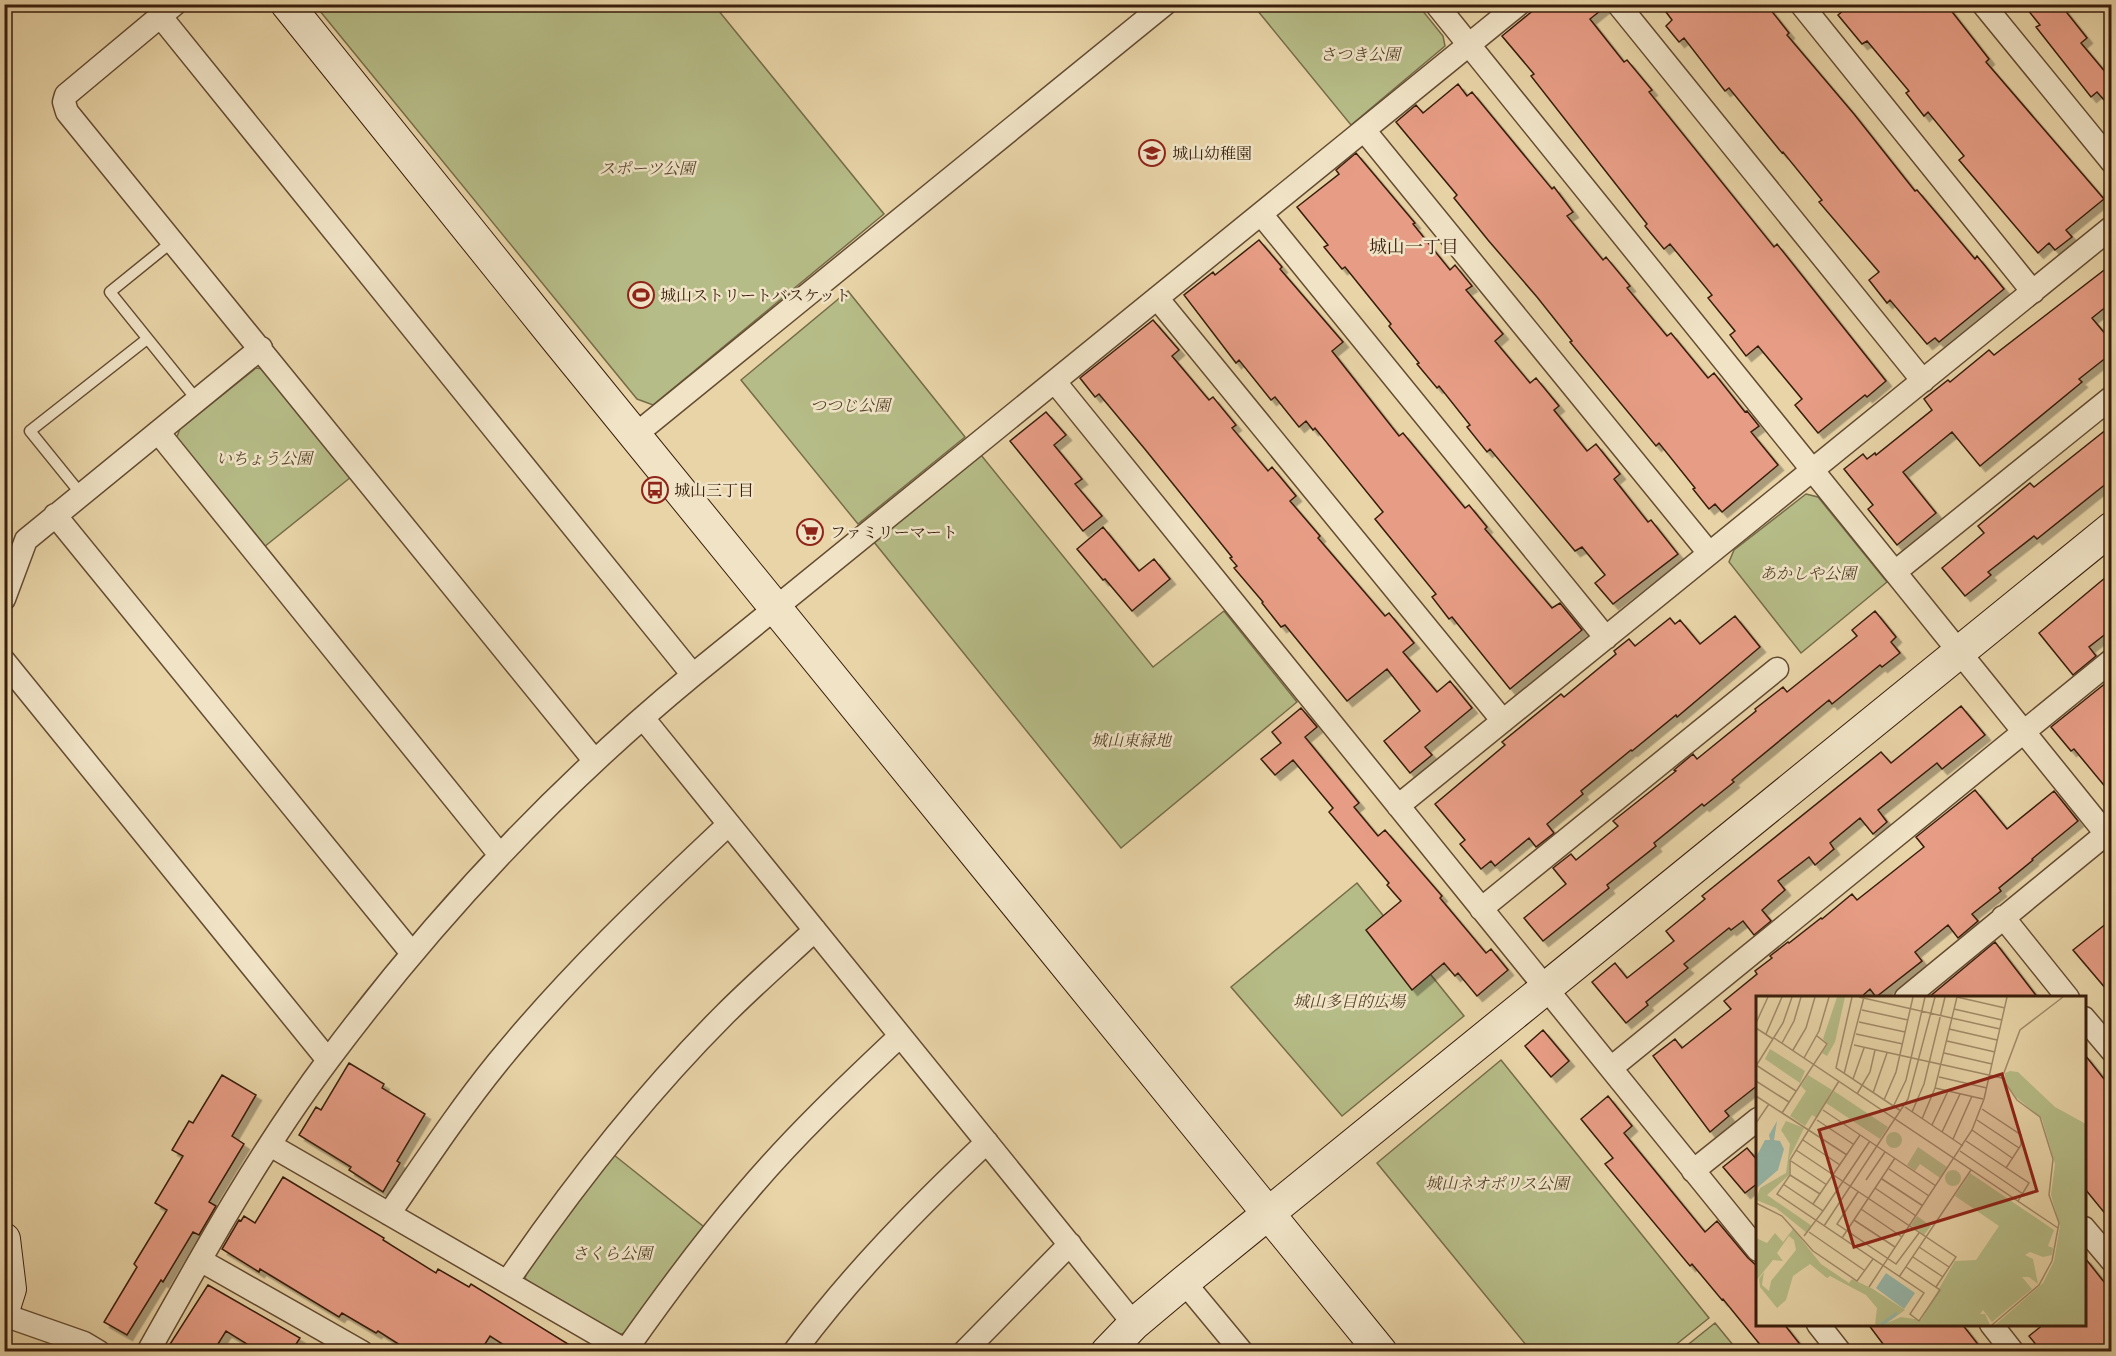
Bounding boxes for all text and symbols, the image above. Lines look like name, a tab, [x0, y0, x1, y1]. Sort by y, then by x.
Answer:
park label: さつき公園	[1320, 44, 1403, 64]
school or university icon: 城山幼稚園	[1137, 138, 1167, 168]
place label: 城山幼稚園	[1172, 143, 1252, 163]
park label: スポーツ公園	[599, 158, 698, 178]
district label: 城山一丁目	[1369, 236, 1459, 258]
sports icon: 城山ストリートバスケット	[626, 280, 656, 310]
place label: 城山ストリートバスケット	[660, 285, 851, 305]
park label: つつじ公園	[810, 395, 893, 415]
park label: いちょう公園	[216, 448, 315, 468]
bus stop icon: 城山三丁目	[640, 475, 670, 505]
place label: 城山三丁目	[674, 480, 754, 500]
supermarket icon: ファミリーマート	[795, 517, 825, 547]
place label: ファミリーマート	[830, 522, 958, 542]
park label: あかしや公園	[1760, 563, 1859, 583]
park label: 城山東緑地	[1091, 730, 1173, 750]
park label: 城山多目的広場	[1293, 991, 1407, 1011]
inset map	[1756, 996, 2086, 1326]
park label: 城山ネオポリス公園	[1425, 1173, 1572, 1193]
park label: さくら公園	[572, 1243, 655, 1263]

